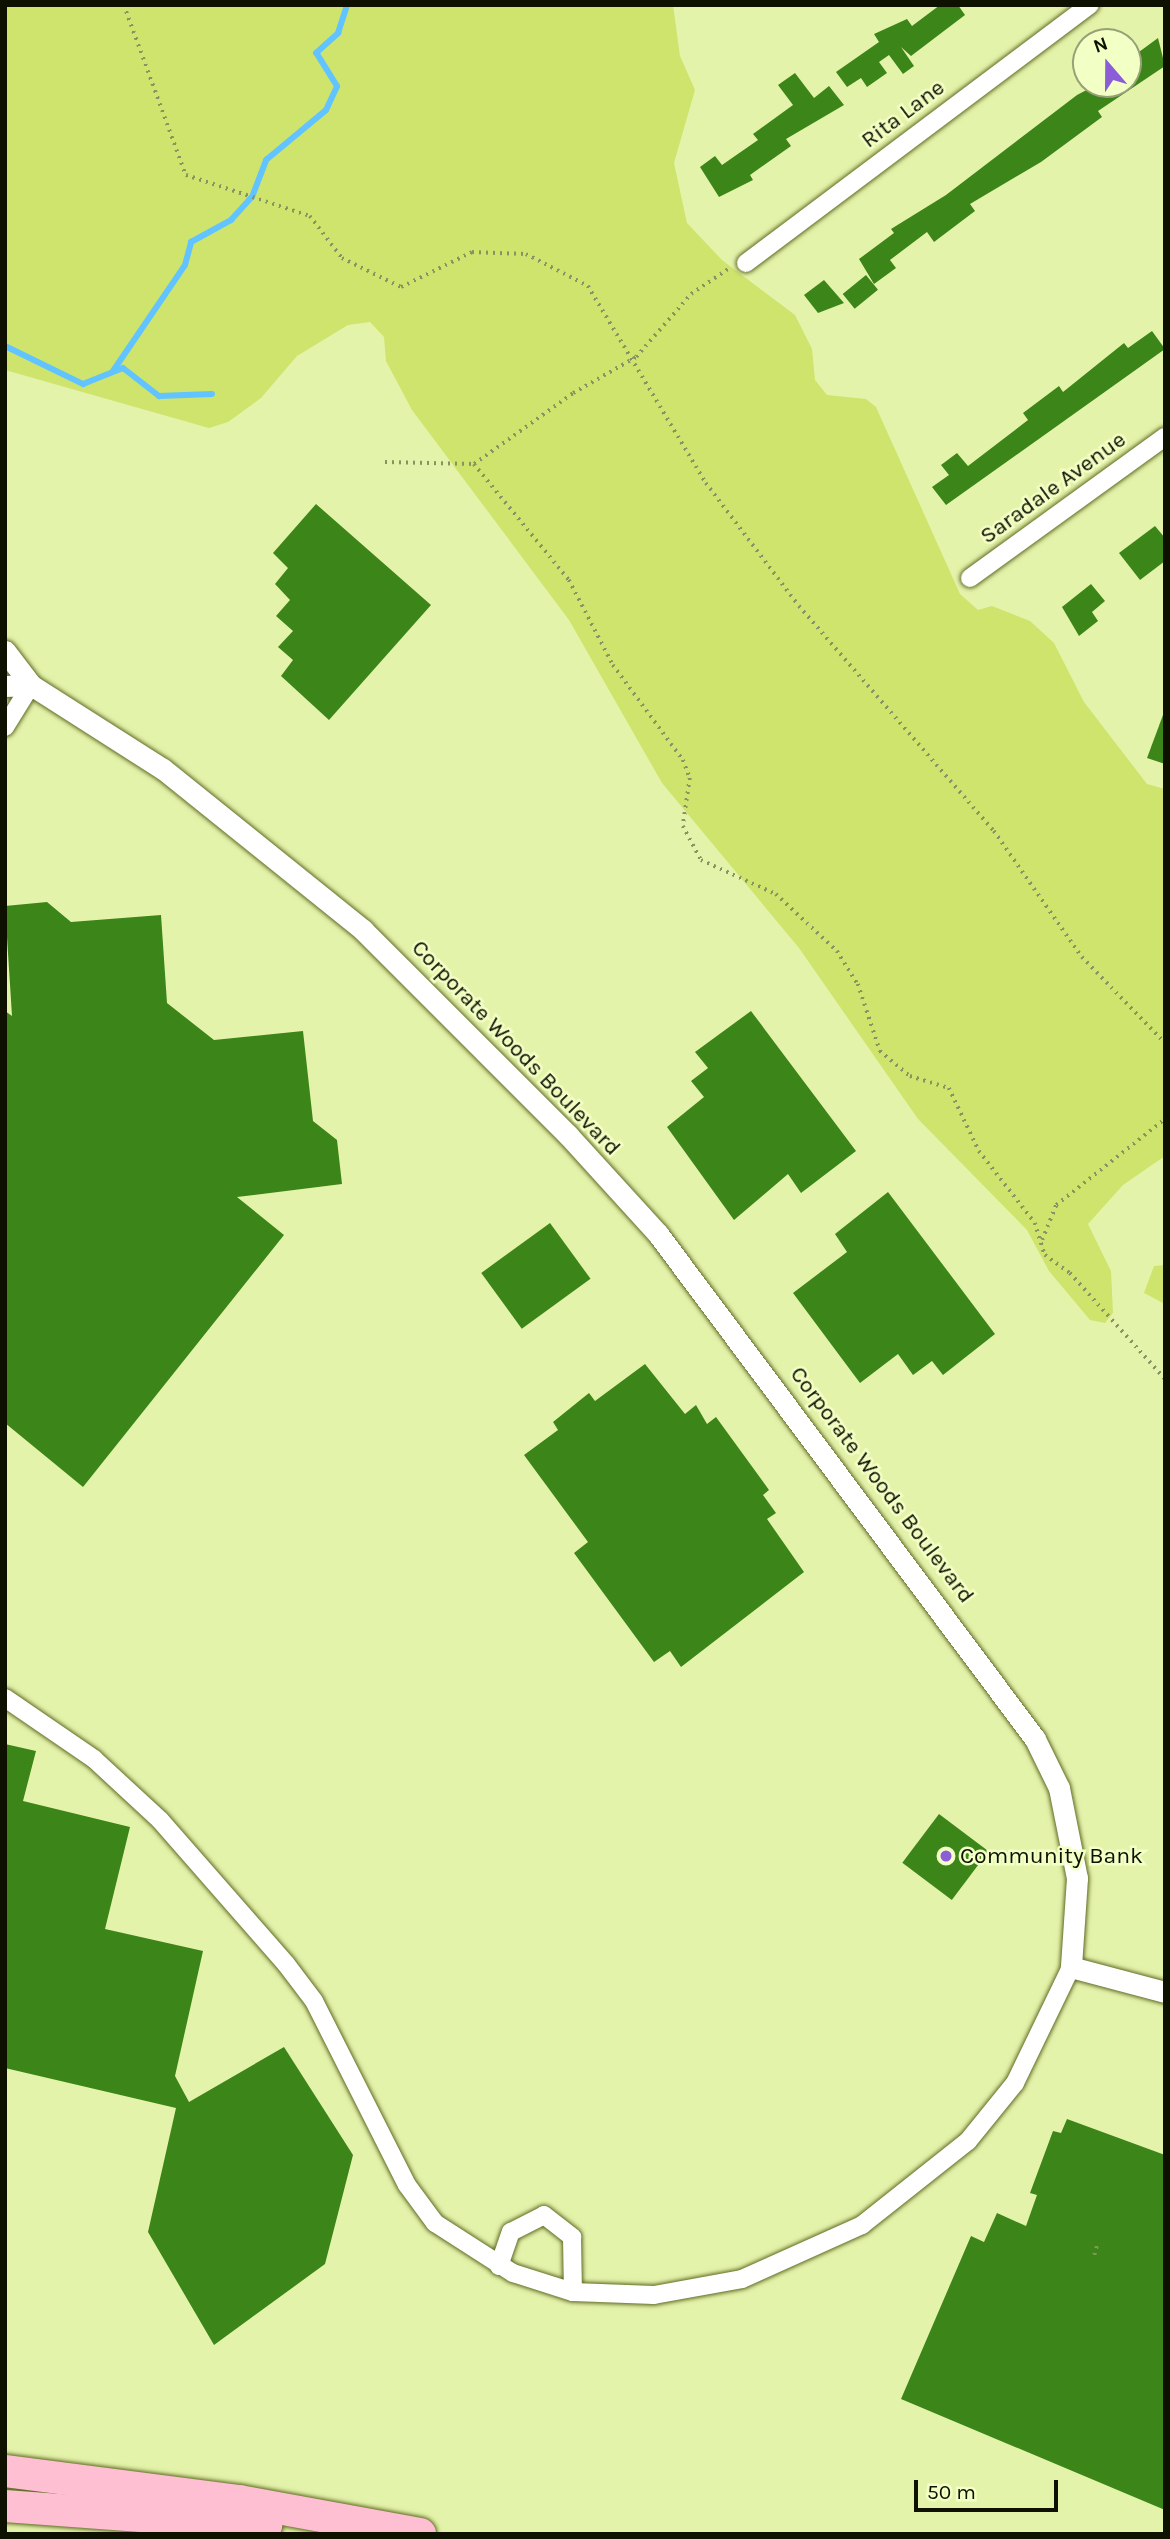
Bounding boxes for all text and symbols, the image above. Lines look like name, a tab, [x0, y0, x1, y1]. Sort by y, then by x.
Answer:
north arrow	[1072, 28, 1142, 98]
text: N	[1090, 32, 1111, 58]
street label: Rita Lane	[856, 74, 950, 154]
street label: Saradale Avenue	[975, 426, 1131, 550]
street label: Corporate Woods Boulevard	[406, 934, 626, 1162]
street label: Corporate Woods Boulevard	[784, 1361, 980, 1609]
place label: Community Bank	[960, 1842, 1143, 1870]
marker: Community Bank	[938, 1848, 954, 1864]
scale bar	[918, 2466, 1062, 2510]
text: 50 m	[927, 2480, 976, 2504]

